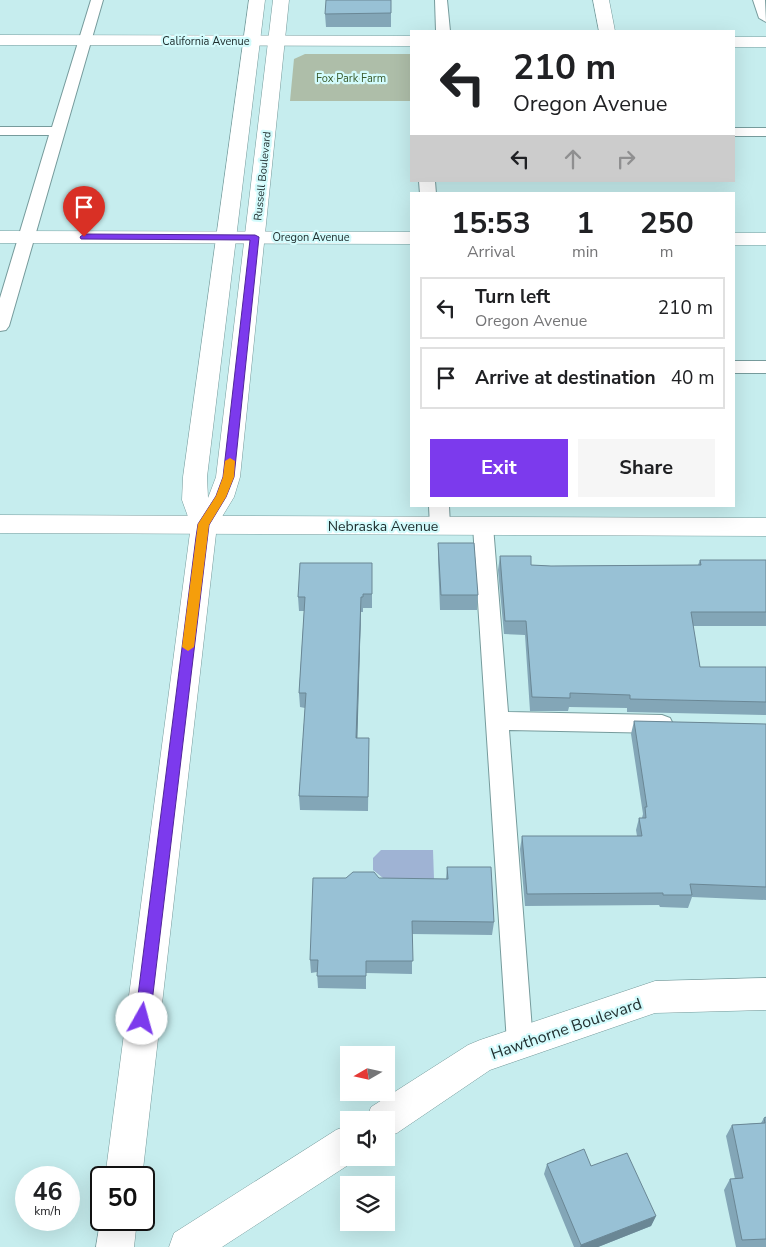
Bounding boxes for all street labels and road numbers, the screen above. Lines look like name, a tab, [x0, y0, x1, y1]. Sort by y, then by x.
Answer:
street label: California Avenue	[162, 34, 250, 49]
street label: Russell Boulevard	[250, 131, 275, 221]
street label: Oregon Avenue	[272, 230, 350, 245]
street label: Nebraska Avenue	[328, 517, 438, 536]
street label: Hawthorne Boulevard	[488, 993, 645, 1065]

